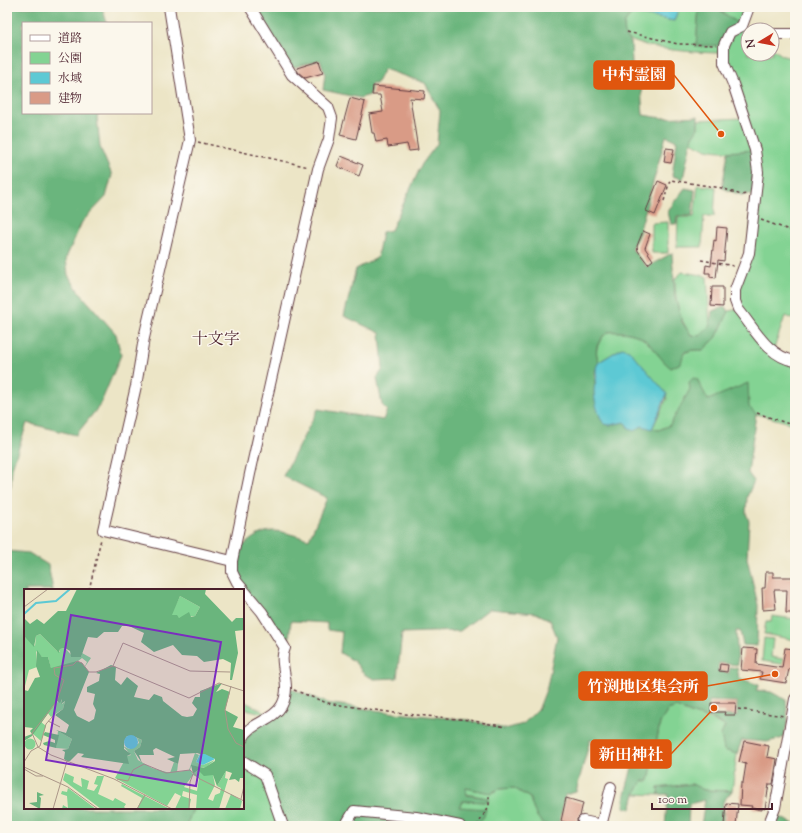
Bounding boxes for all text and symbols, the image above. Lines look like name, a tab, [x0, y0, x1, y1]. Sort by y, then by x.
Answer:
legend	[22, 22, 152, 114]
north arrow	[740, 22, 780, 62]
text: 道路	[58, 30, 82, 48]
text: N	[742, 38, 760, 50]
text: 公園	[58, 50, 82, 68]
callout: 中村霊園	[594, 61, 674, 89]
text: 中村霊園	[602, 65, 666, 88]
text: 水域	[58, 70, 82, 88]
text: 建物	[58, 90, 82, 108]
district label: 十文字	[192, 329, 240, 352]
inset map	[24, 589, 244, 809]
callout: 竹渕地区集会所	[579, 672, 707, 700]
text: 竹渕地区集会所	[587, 677, 699, 700]
callout: 新田神社	[591, 740, 671, 768]
text: 新田神社	[598, 745, 663, 768]
scale bar	[652, 785, 772, 811]
text: 100 m	[658, 791, 687, 809]

